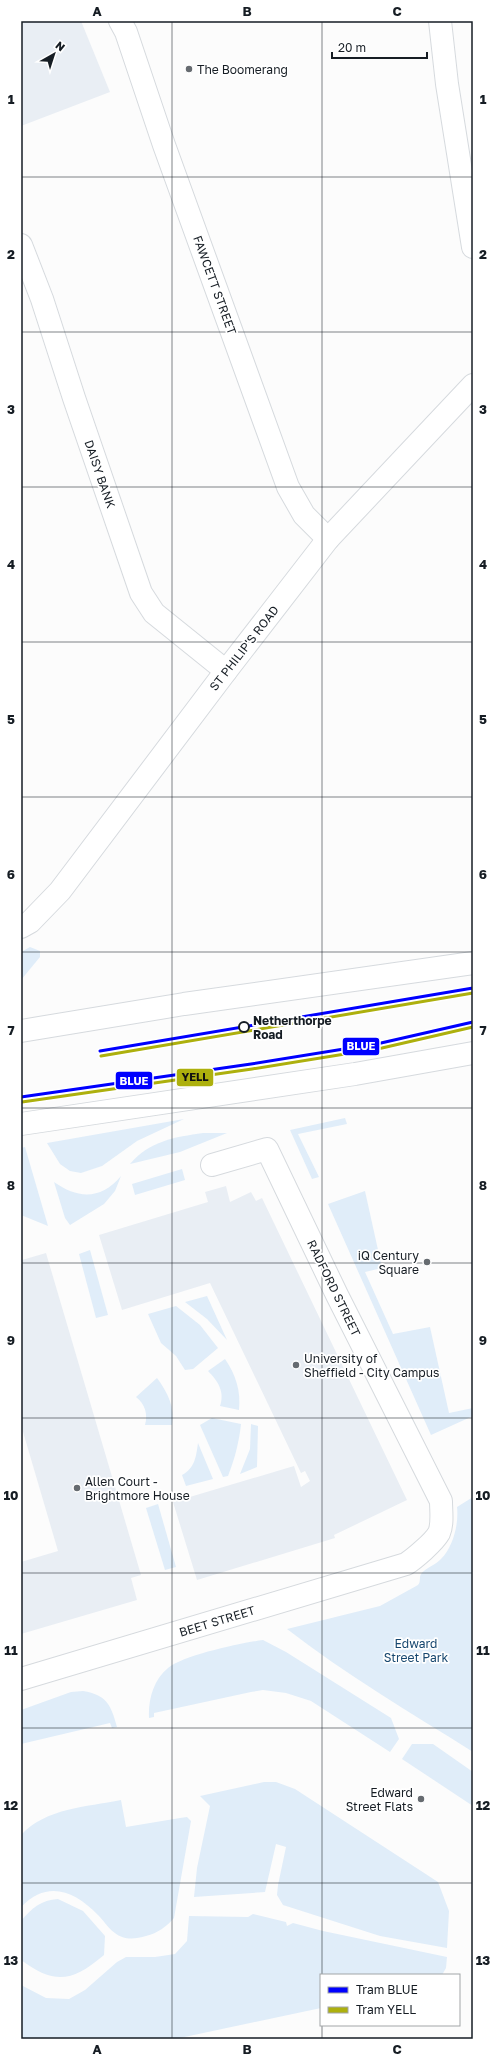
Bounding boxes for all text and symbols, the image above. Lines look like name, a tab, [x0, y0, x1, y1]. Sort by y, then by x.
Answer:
text: A	[92, 3, 102, 19]
text: B	[242, 3, 252, 19]
text: C	[392, 3, 402, 19]
north arrow	[34, 34, 74, 74]
scale bar	[332, 34, 427, 60]
text: N	[53, 38, 68, 54]
text: 20 m	[338, 40, 366, 55]
place label: The Boomerang	[197, 62, 288, 77]
marker: The Boomerang	[184, 64, 194, 74]
text: 1	[8, 91, 15, 107]
text: 1	[480, 91, 487, 107]
street label: FAWCETT STREET	[190, 233, 240, 337]
text: 2	[7, 246, 15, 262]
text: 2	[479, 246, 487, 262]
text: 3	[7, 401, 15, 417]
text: 3	[479, 401, 487, 417]
street label: DAISY BANK	[81, 438, 119, 510]
text: 4	[7, 556, 15, 572]
text: 4	[479, 556, 487, 572]
street label: ST PHILIP'S ROAD	[206, 602, 282, 694]
text: 5	[7, 711, 15, 727]
text: 5	[479, 711, 487, 727]
text: 6	[7, 866, 15, 882]
text: 6	[479, 866, 487, 882]
place label: Netherthorpe Road	[253, 1013, 332, 1042]
marker: Netherthorpe Road	[238, 1021, 250, 1033]
text: 7	[7, 1022, 15, 1038]
text: 7	[479, 1022, 487, 1038]
line badge: BLUE	[342, 1037, 380, 1056]
text: BLUE	[347, 1039, 376, 1052]
line badge: YELL	[176, 1068, 214, 1087]
text: YELL	[181, 1070, 209, 1083]
line badge: BLUE	[115, 1071, 153, 1090]
text: BLUE	[120, 1074, 149, 1087]
text: 8	[7, 1177, 15, 1193]
text: 8	[479, 1177, 487, 1193]
street label: RADFORD STREET	[304, 1237, 364, 1339]
place label: iQ Century Square	[358, 1248, 419, 1277]
marker: iQ Century Square	[422, 1257, 432, 1267]
text: 9	[7, 1332, 15, 1348]
text: 9	[479, 1332, 487, 1348]
place label: University of Sheffield - City Campus	[304, 1351, 439, 1380]
marker: University of Sheffield - City Campus	[291, 1360, 301, 1370]
place label: Allen Court - Brightmore House	[85, 1474, 190, 1503]
marker: Allen Court - Brightmore House	[72, 1483, 82, 1493]
text: 10	[3, 1487, 19, 1503]
text: 10	[475, 1487, 491, 1503]
street label: BEET STREET	[177, 1602, 257, 1640]
park label: Edward Street Park	[384, 1636, 448, 1665]
text: 11	[4, 1642, 18, 1658]
text: 11	[476, 1642, 490, 1658]
place label: Edward Street Flats	[346, 1785, 413, 1814]
marker: Edward Street Flats	[416, 1794, 426, 1804]
text: 12	[4, 1797, 18, 1813]
text: 12	[476, 1797, 490, 1813]
text: 13	[4, 1952, 18, 1968]
text: 13	[476, 1952, 490, 1968]
legend	[320, 1974, 460, 2026]
text: Tram BLUE	[356, 1982, 418, 1997]
text: Tram YELL	[356, 2002, 416, 2017]
text: A	[92, 2041, 102, 2057]
text: B	[242, 2041, 252, 2057]
text: C	[392, 2041, 402, 2057]

